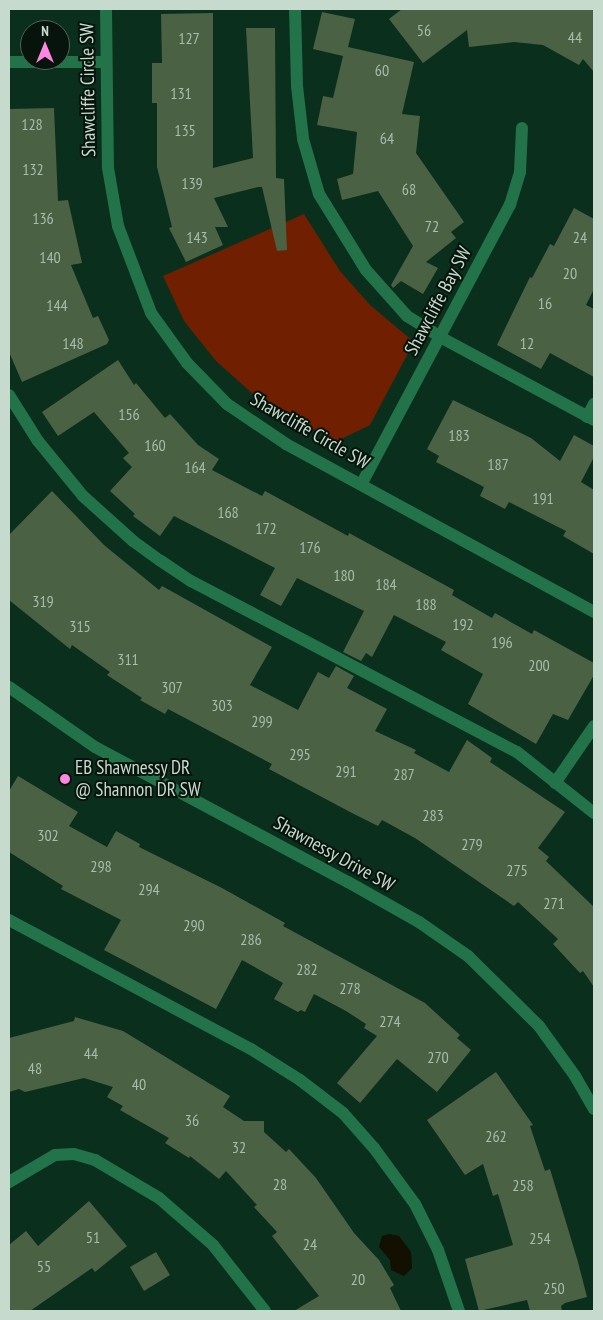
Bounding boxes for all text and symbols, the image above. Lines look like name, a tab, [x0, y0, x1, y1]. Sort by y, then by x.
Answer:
north arrow	[20, 20, 70, 70]
house number: 56	[417, 20, 431, 40]
text: N	[41, 22, 49, 40]
street label: Shawcliffe Circle SW	[75, 23, 101, 157]
house number: 44	[568, 27, 582, 47]
house number: 127	[178, 28, 200, 48]
house number: 60	[375, 60, 389, 80]
house number: 131	[170, 83, 192, 103]
house number: 128	[21, 114, 43, 134]
house number: 135	[174, 120, 196, 140]
house number: 64	[380, 128, 394, 148]
house number: 132	[22, 159, 44, 179]
house number: 139	[181, 173, 203, 193]
house number: 68	[402, 179, 416, 199]
house number: 136	[32, 208, 54, 228]
house number: 72	[425, 216, 439, 236]
house number: 143	[186, 227, 208, 247]
house number: 24	[573, 227, 587, 247]
street label: Shawcliffe Bay SW	[400, 242, 476, 360]
house number: 140	[39, 247, 61, 267]
house number: 20	[563, 263, 577, 283]
house number: 16	[538, 293, 552, 313]
house number: 144	[46, 295, 68, 315]
house number: 148	[62, 333, 84, 353]
house number: 12	[520, 333, 534, 353]
street label: Shawcliffe Circle SW	[246, 388, 374, 474]
house number: 156	[118, 404, 140, 424]
house number: 183	[448, 425, 470, 445]
house number: 160	[144, 435, 166, 455]
house number: 187	[487, 454, 509, 474]
house number: 164	[184, 457, 206, 477]
house number: 191	[532, 488, 554, 508]
house number: 168	[217, 502, 239, 522]
house number: 172	[255, 518, 277, 538]
house number: 176	[299, 537, 321, 557]
house number: 180	[333, 565, 355, 585]
house number: 184	[375, 574, 397, 594]
house number: 319	[32, 591, 54, 611]
house number: 188	[415, 594, 437, 614]
house number: 192	[452, 614, 474, 634]
house number: 315	[69, 616, 91, 636]
house number: 196	[491, 632, 513, 652]
house number: 311	[117, 649, 139, 669]
house number: 200	[528, 655, 550, 675]
house number: 307	[161, 677, 183, 697]
house number: 303	[211, 695, 233, 715]
house number: 299	[251, 711, 273, 731]
house number: 295	[289, 744, 311, 764]
place label: EB Shawnessy DR @ Shannon DR SW	[75, 757, 201, 801]
house number: 291	[335, 761, 357, 781]
house number: 287	[393, 764, 415, 784]
marker: EB Shawnessy DR @ Shannon DR SW	[59, 773, 71, 785]
house number: 283	[422, 805, 444, 825]
street label: Shawnessy Drive SW	[269, 811, 399, 897]
house number: 302	[37, 825, 59, 845]
house number: 279	[461, 834, 483, 854]
house number: 298	[90, 856, 112, 876]
house number: 275	[506, 860, 528, 880]
house number: 294	[138, 879, 160, 899]
house number: 271	[543, 893, 565, 913]
house number: 290	[183, 915, 205, 935]
house number: 286	[240, 929, 262, 949]
house number: 282	[296, 959, 318, 979]
house number: 278	[339, 978, 361, 998]
house number: 274	[379, 1011, 401, 1031]
house number: 44	[84, 1043, 98, 1063]
house number: 270	[427, 1047, 449, 1067]
house number: 48	[28, 1058, 42, 1078]
house number: 40	[132, 1074, 146, 1094]
house number: 36	[185, 1110, 199, 1130]
house number: 262	[485, 1126, 507, 1146]
house number: 32	[232, 1137, 246, 1157]
house number: 28	[273, 1174, 287, 1194]
house number: 258	[512, 1175, 534, 1195]
house number: 51	[86, 1227, 100, 1247]
house number: 254	[529, 1228, 551, 1248]
house number: 24	[303, 1234, 317, 1254]
house number: 55	[37, 1256, 51, 1276]
house number: 20	[351, 1269, 365, 1289]
house number: 250	[543, 1278, 565, 1298]

